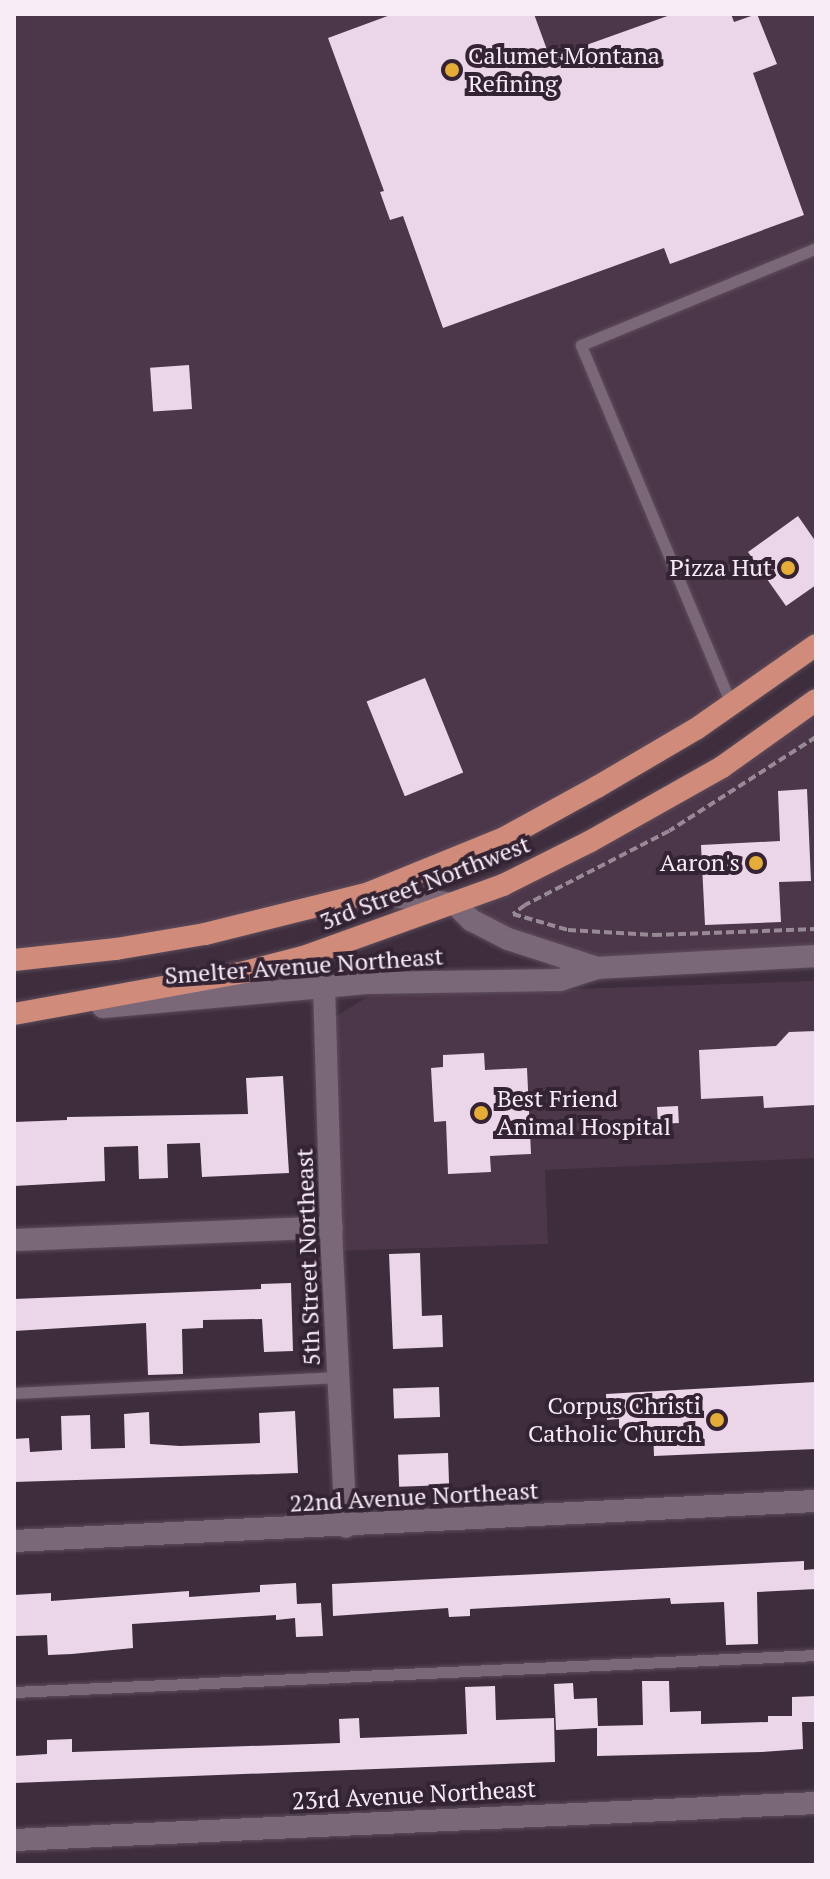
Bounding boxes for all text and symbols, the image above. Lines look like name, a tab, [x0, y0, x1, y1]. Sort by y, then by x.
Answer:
place label: Calumet Montana Refining	[468, 42, 660, 98]
marker: Calumet Montana Refining	[443, 61, 461, 79]
place label: Pizza Hut	[669, 554, 772, 582]
marker: Pizza Hut	[779, 559, 797, 577]
street label: 3rd Street Northwest	[316, 830, 534, 936]
place label: Aaron's	[660, 849, 740, 877]
marker: Aaron's	[747, 854, 765, 872]
street label: Smelter Avenue Northeast	[163, 942, 445, 990]
place label: Best Friend Animal Hospital	[497, 1085, 671, 1141]
marker: Best Friend Animal Hospital	[472, 1104, 490, 1122]
street label: 5th Street Northeast	[290, 1148, 326, 1366]
place label: Corpus Christi Catholic Church	[528, 1392, 701, 1448]
marker: Corpus Christi Catholic Church	[708, 1411, 726, 1429]
street label: 22nd Avenue Northeast	[288, 1476, 540, 1518]
street label: 23rd Avenue Northeast	[291, 1774, 537, 1816]

